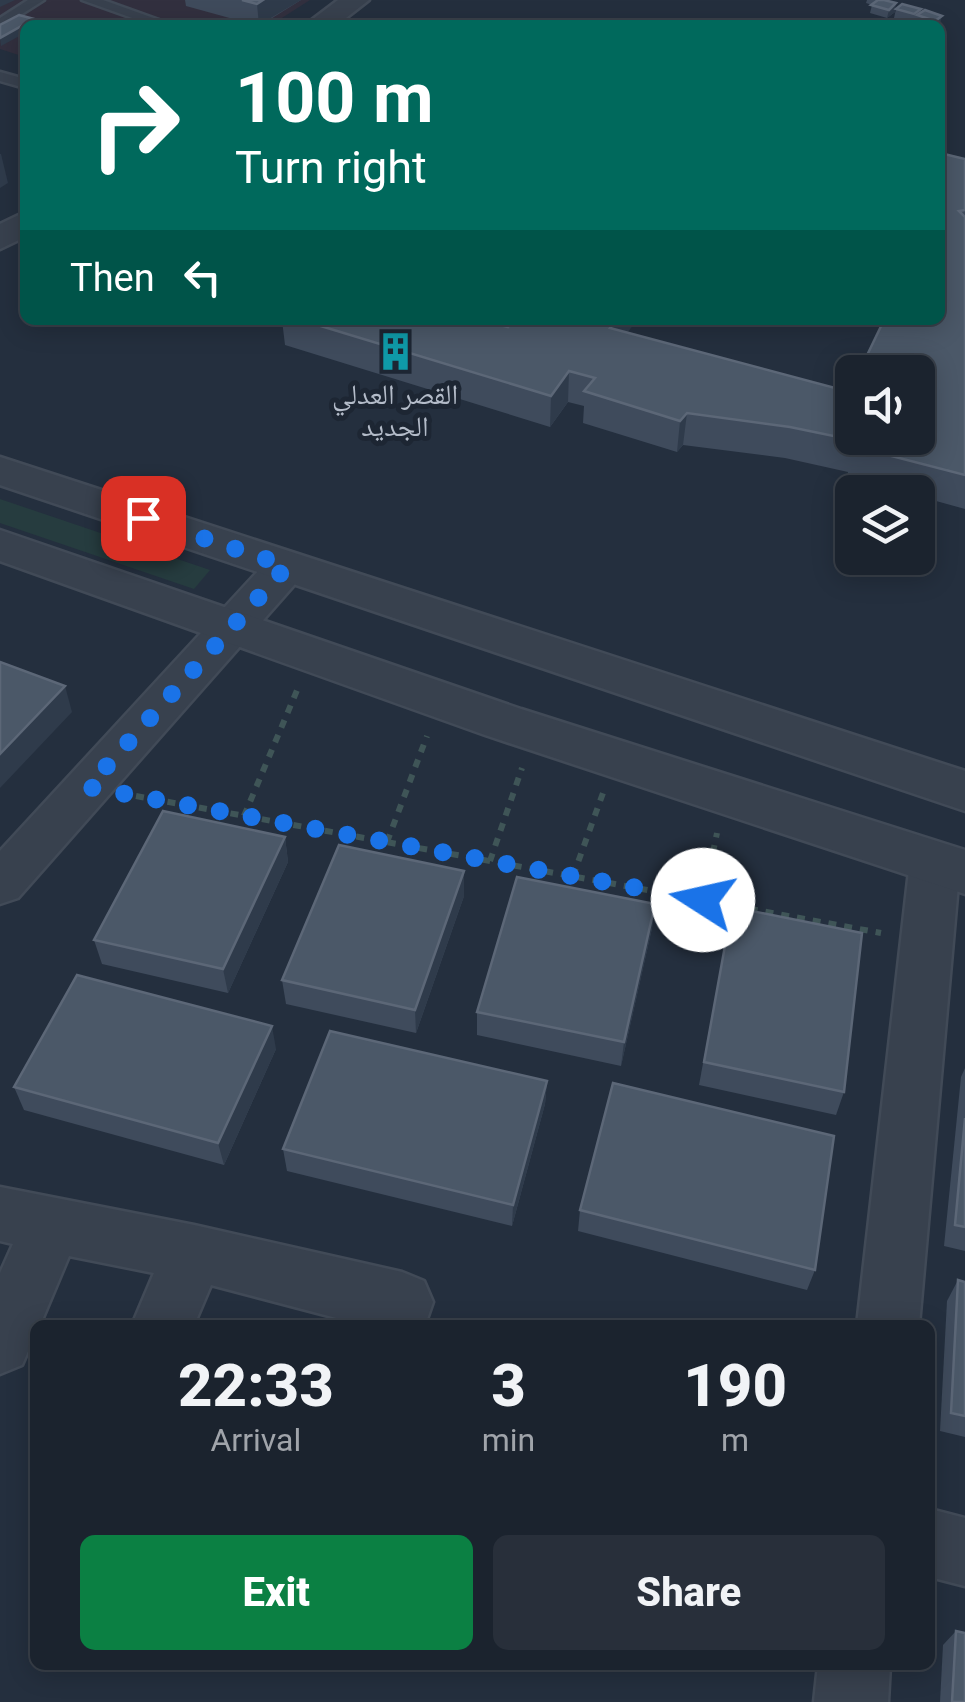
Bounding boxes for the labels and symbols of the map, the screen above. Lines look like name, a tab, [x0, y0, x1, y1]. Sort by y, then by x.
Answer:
building icon: القصر العدلي الجديد	[374, 330, 416, 372]
place label: القصر العدلي الجديد	[332, 378, 458, 443]
pin	[101, 476, 186, 561]
position arrow	[651, 848, 755, 952]

